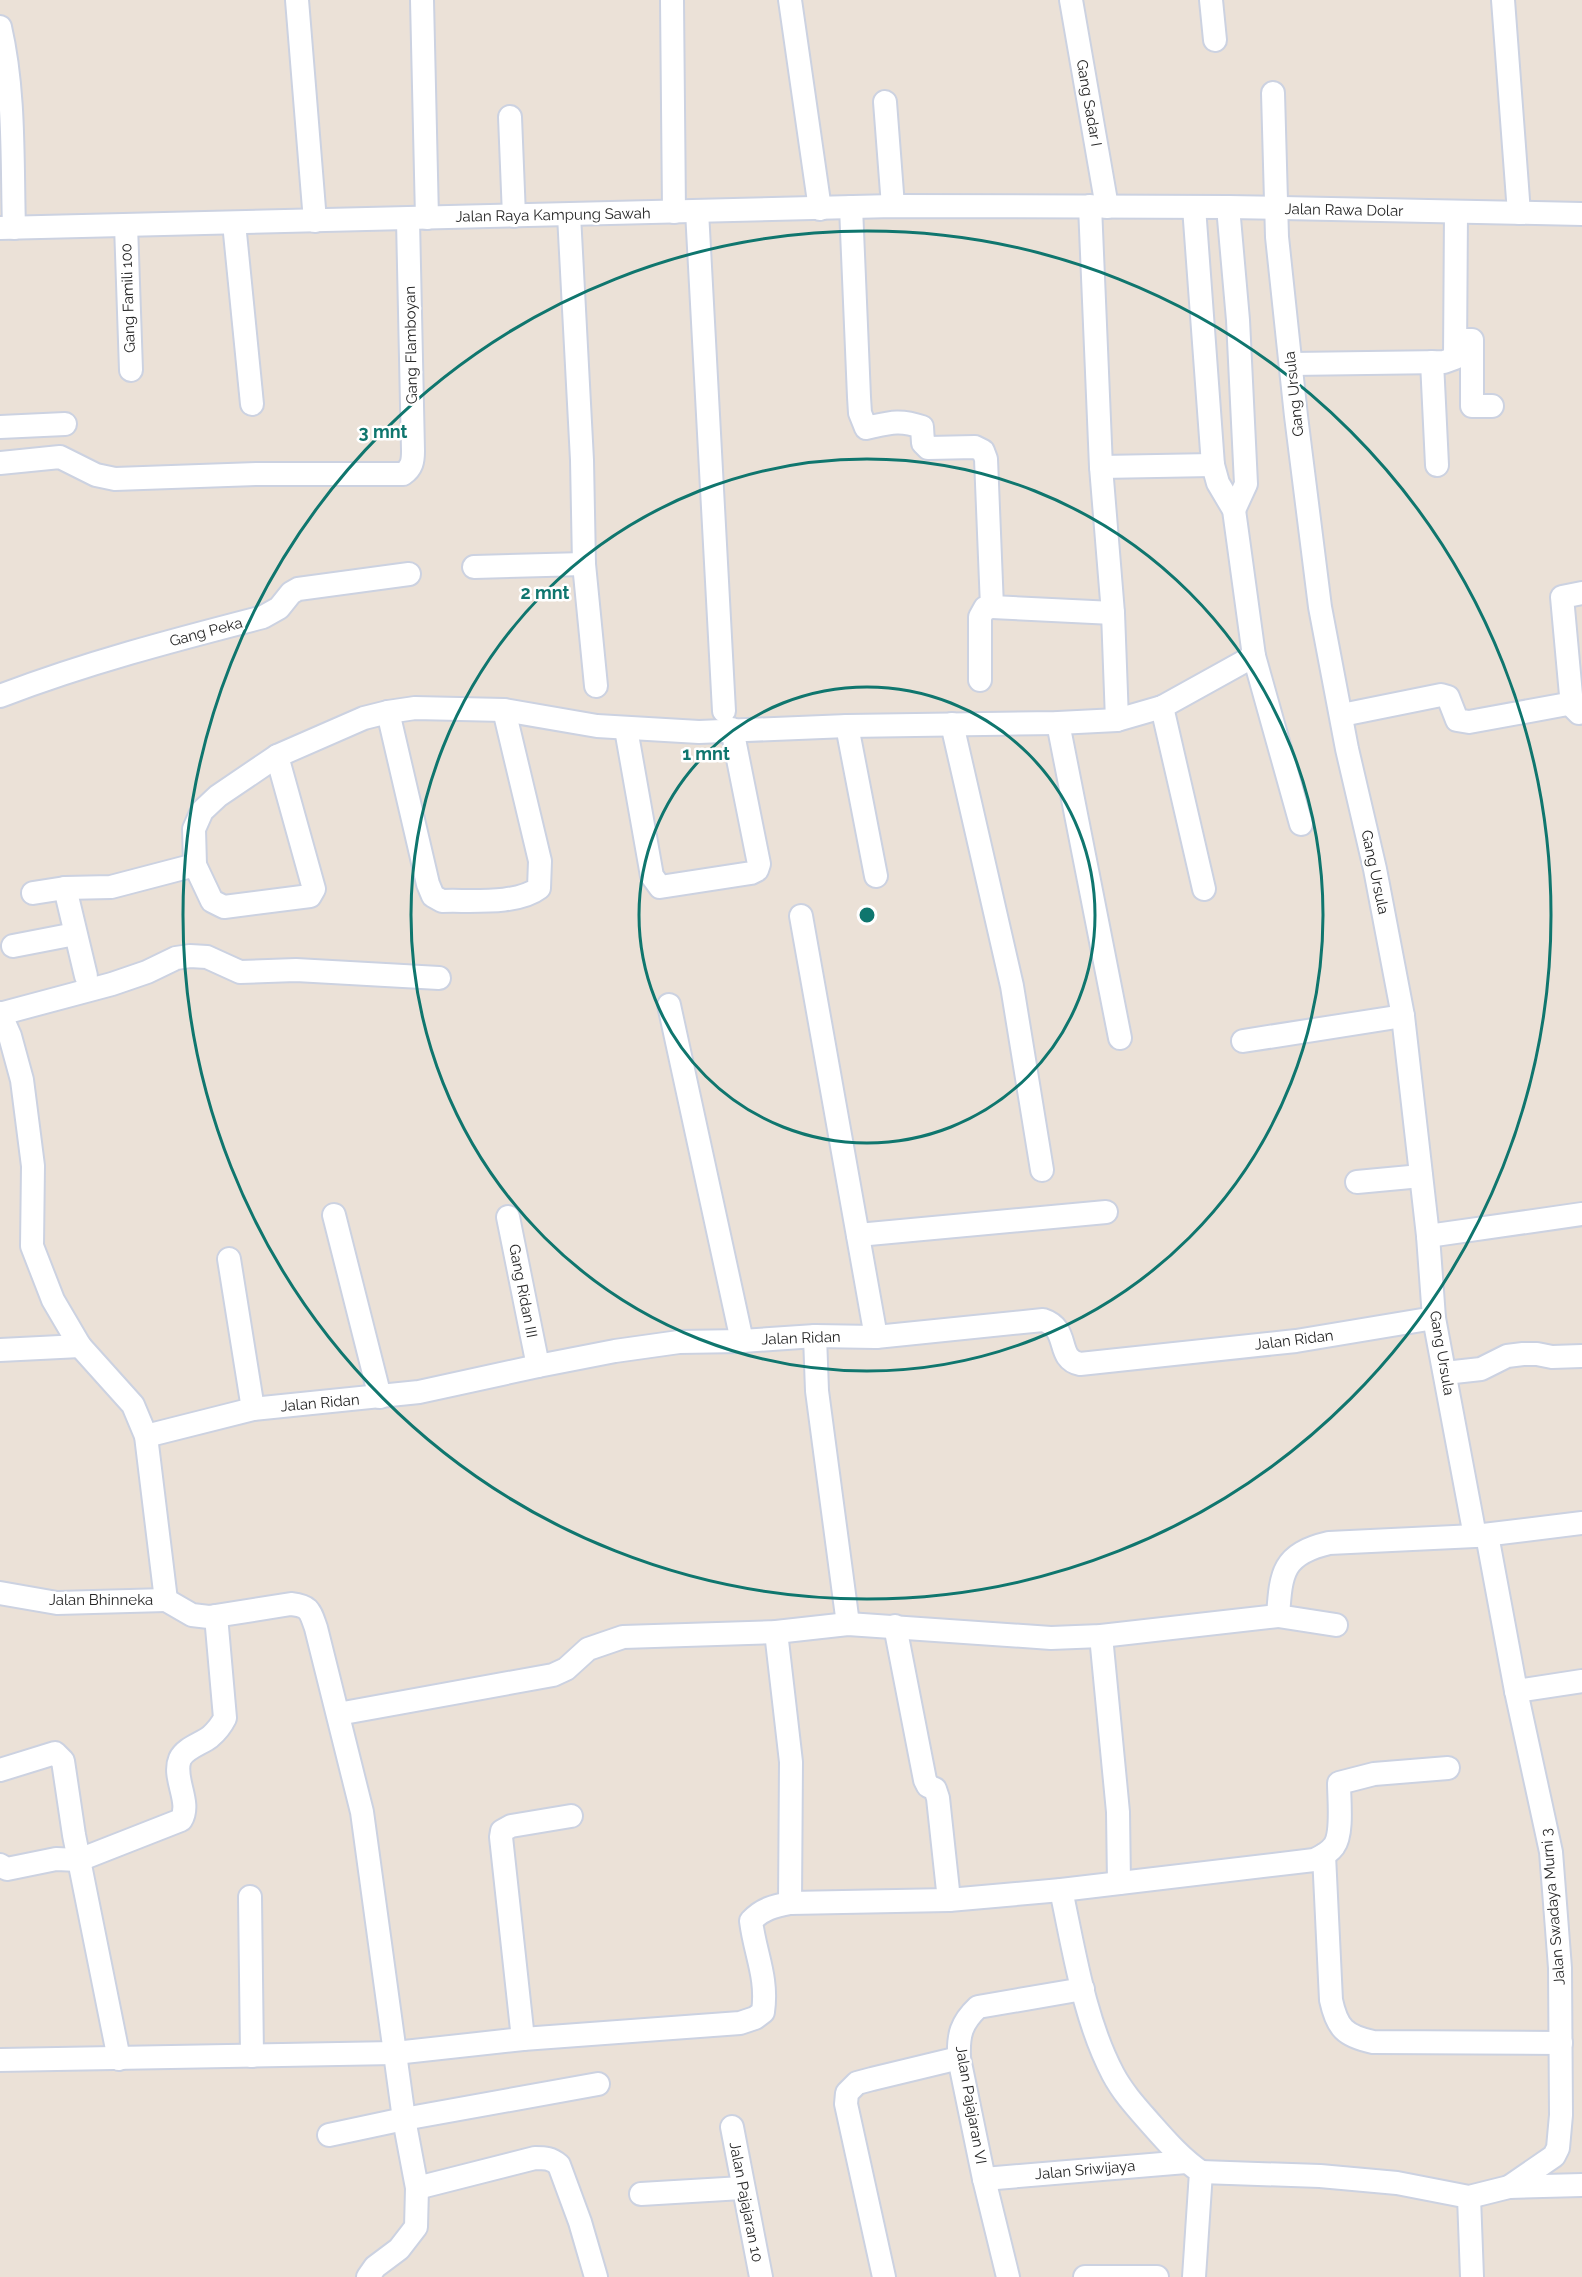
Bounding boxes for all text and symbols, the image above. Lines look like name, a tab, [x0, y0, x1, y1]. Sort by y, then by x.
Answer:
street label: Gang Sadar I	[1072, 58, 1106, 148]
street label: Jalan Rawa Dolar	[1284, 200, 1404, 220]
street label: Jalan Raya Kampung Sawah	[455, 204, 651, 226]
street label: Gang Famili 100	[117, 243, 139, 353]
street label: Gang Flamboyan	[401, 286, 421, 404]
street label: Gang Ursula	[1281, 350, 1307, 438]
text: 3 mnt	[359, 421, 408, 442]
text: 2 mnt	[521, 582, 570, 603]
street label: Gang Peka	[168, 614, 244, 650]
text: 1 mnt	[682, 743, 730, 764]
street label: Gang Ursula	[1357, 828, 1393, 916]
centre of rings	[857, 905, 877, 925]
street label: Gang Ridan III	[505, 1243, 541, 1339]
street label: Gang Ursula	[1426, 1309, 1458, 1397]
street label: Jalan Ridan	[1254, 1326, 1334, 1354]
street label: Jalan Ridan	[761, 1328, 841, 1348]
street label: Jalan Ridan	[280, 1391, 360, 1415]
street label: Jalan Bhinneka	[49, 1591, 153, 1609]
street label: Jalan Swadaya Murni 3	[1537, 1828, 1569, 1986]
street label: Jalan Pajajaran VI	[952, 2044, 990, 2166]
street label: Jalan Pajajaran 10	[726, 2140, 766, 2264]
street label: Jalan Sriwijaya	[1034, 2157, 1136, 2183]

